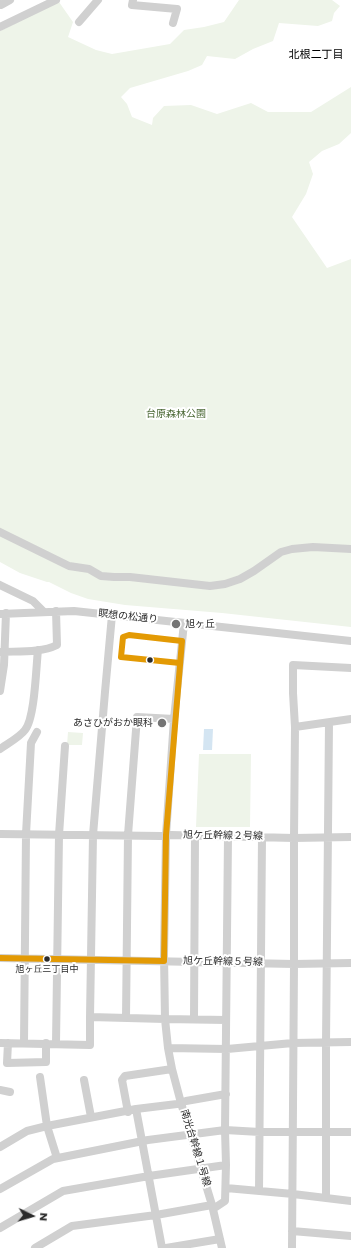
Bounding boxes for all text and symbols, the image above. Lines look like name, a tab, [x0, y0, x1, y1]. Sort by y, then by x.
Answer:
district label: 北根二丁目	[289, 48, 343, 62]
park label: 台原森林公園	[146, 408, 206, 420]
street label: 瞑想の松通り	[98, 608, 158, 626]
marker: 旭ヶ丘	[170, 618, 182, 630]
place label: 旭ヶ丘	[185, 618, 215, 630]
unlabelled marker	[145, 655, 155, 665]
place label: あさひがおか眼科	[73, 717, 153, 729]
marker: あさひがおか眼科	[156, 717, 168, 729]
street label: 旭ケ丘幹線２号線	[183, 829, 263, 843]
marker: 旭ヶ丘三丁目中	[42, 954, 52, 964]
street label: 旭ケ丘幹線５号線	[183, 955, 263, 969]
place label: 旭ヶ丘三丁目中	[16, 965, 78, 975]
street label: 南光台幹線１号線	[178, 1108, 212, 1188]
north arrow	[12, 1196, 52, 1236]
text: N	[36, 1212, 52, 1222]

